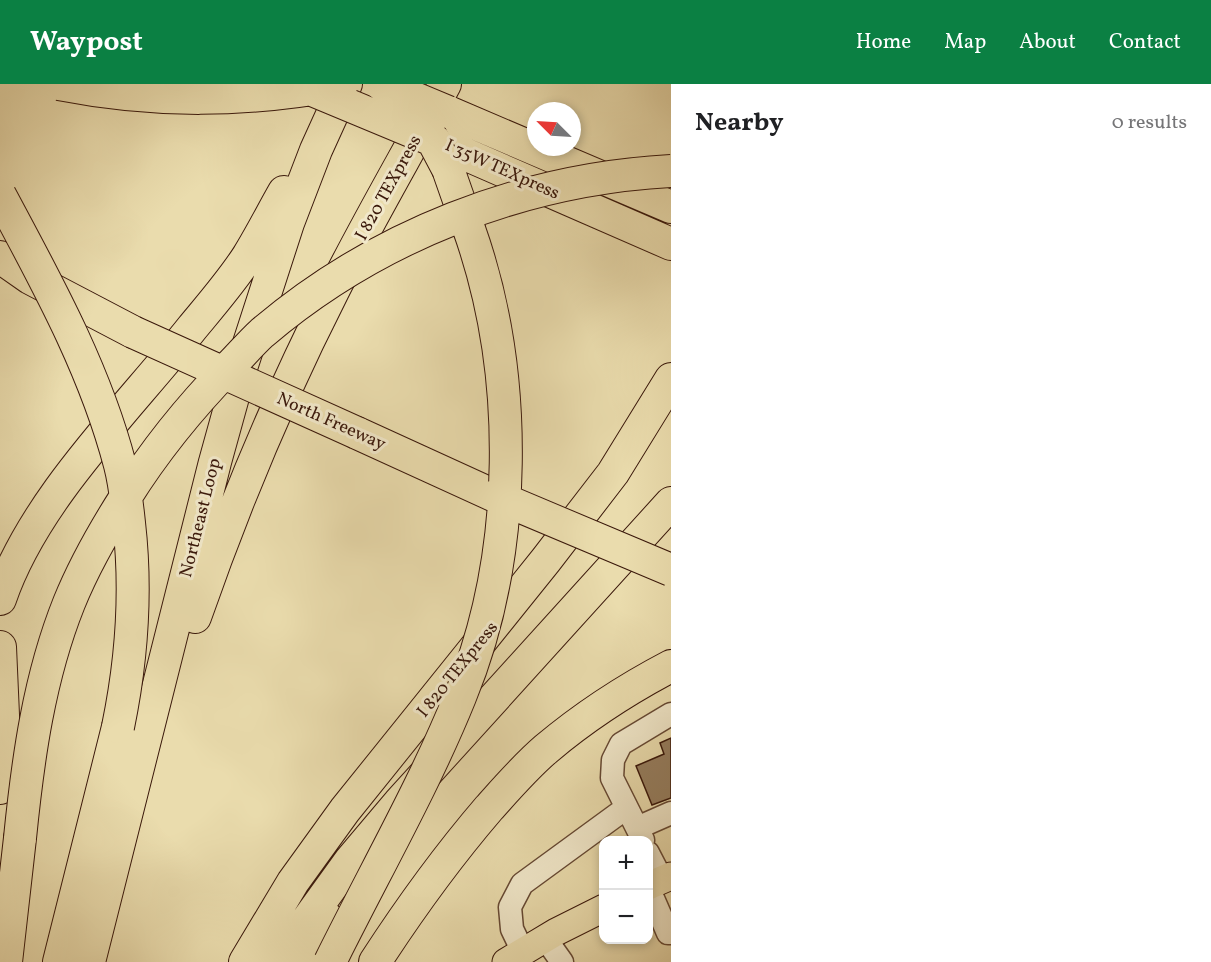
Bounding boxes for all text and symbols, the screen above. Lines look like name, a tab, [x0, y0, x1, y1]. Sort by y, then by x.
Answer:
text: Waypost	[30, 23, 143, 62]
text: Home	[856, 28, 911, 57]
text: Map	[944, 28, 986, 57]
text: About	[1019, 28, 1076, 57]
text: Contact	[1109, 28, 1181, 57]
north arrow	[527, 102, 581, 156]
text: Nearby	[695, 105, 784, 141]
text: 0 results	[1112, 109, 1187, 137]
street label: I 820 TEXpress	[350, 131, 428, 245]
street label: I 35W TEXpress	[441, 134, 563, 206]
street label: North Freeway	[272, 387, 390, 457]
street label: Northeast Loop	[174, 456, 228, 580]
street label: I 820 TEXpress	[411, 617, 505, 723]
map controls	[599, 836, 653, 944]
button: +	[599, 836, 653, 890]
button: −	[599, 890, 653, 944]

